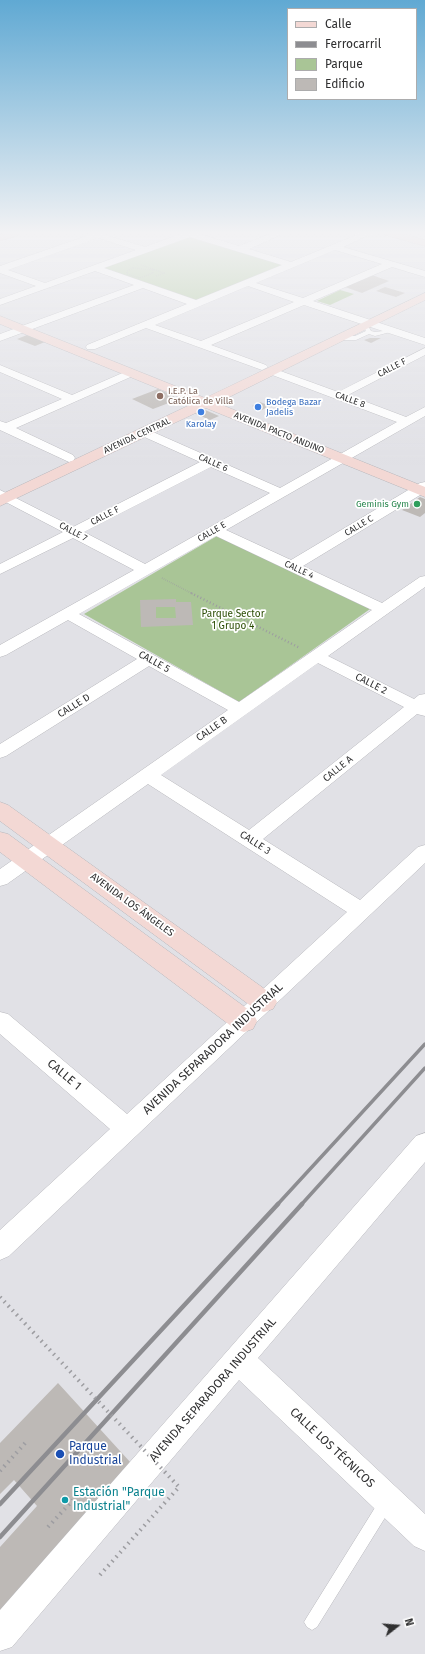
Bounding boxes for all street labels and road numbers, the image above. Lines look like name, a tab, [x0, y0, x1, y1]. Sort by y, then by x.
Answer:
street label: CALLE F	[376, 356, 408, 380]
street label: CALLE 8	[333, 390, 367, 410]
street label: AVENIDA PACTO ANDINO	[232, 410, 326, 456]
street label: AVENIDA CENTRAL	[102, 416, 172, 456]
street label: CALLE 6	[197, 452, 229, 474]
street label: CALLE F	[89, 504, 121, 528]
street label: CALLE C	[343, 513, 375, 539]
street label: CALLE 7	[57, 520, 89, 544]
street label: CALLE E	[196, 520, 228, 544]
street label: CALLE 4	[283, 559, 315, 581]
street label: CALLE 5	[136, 648, 172, 676]
street label: CALLE 2	[353, 671, 389, 697]
street label: CALLE D	[56, 691, 92, 721]
street label: CALLE B	[194, 714, 230, 744]
street label: CALLE A	[321, 753, 355, 785]
street label: CALLE 3	[237, 829, 273, 857]
street label: AVENIDA LOS ÁNGELES	[88, 871, 176, 939]
street label: AVENIDA SEPARADORA INDUSTRIAL	[140, 980, 286, 1118]
street label: CALLE 1	[44, 1057, 84, 1093]
street label: AVENIDA SEPARADORA INDUSTRIAL	[146, 1315, 280, 1465]
street label: CALLE LOS TÉCNICOS	[287, 1405, 377, 1491]

